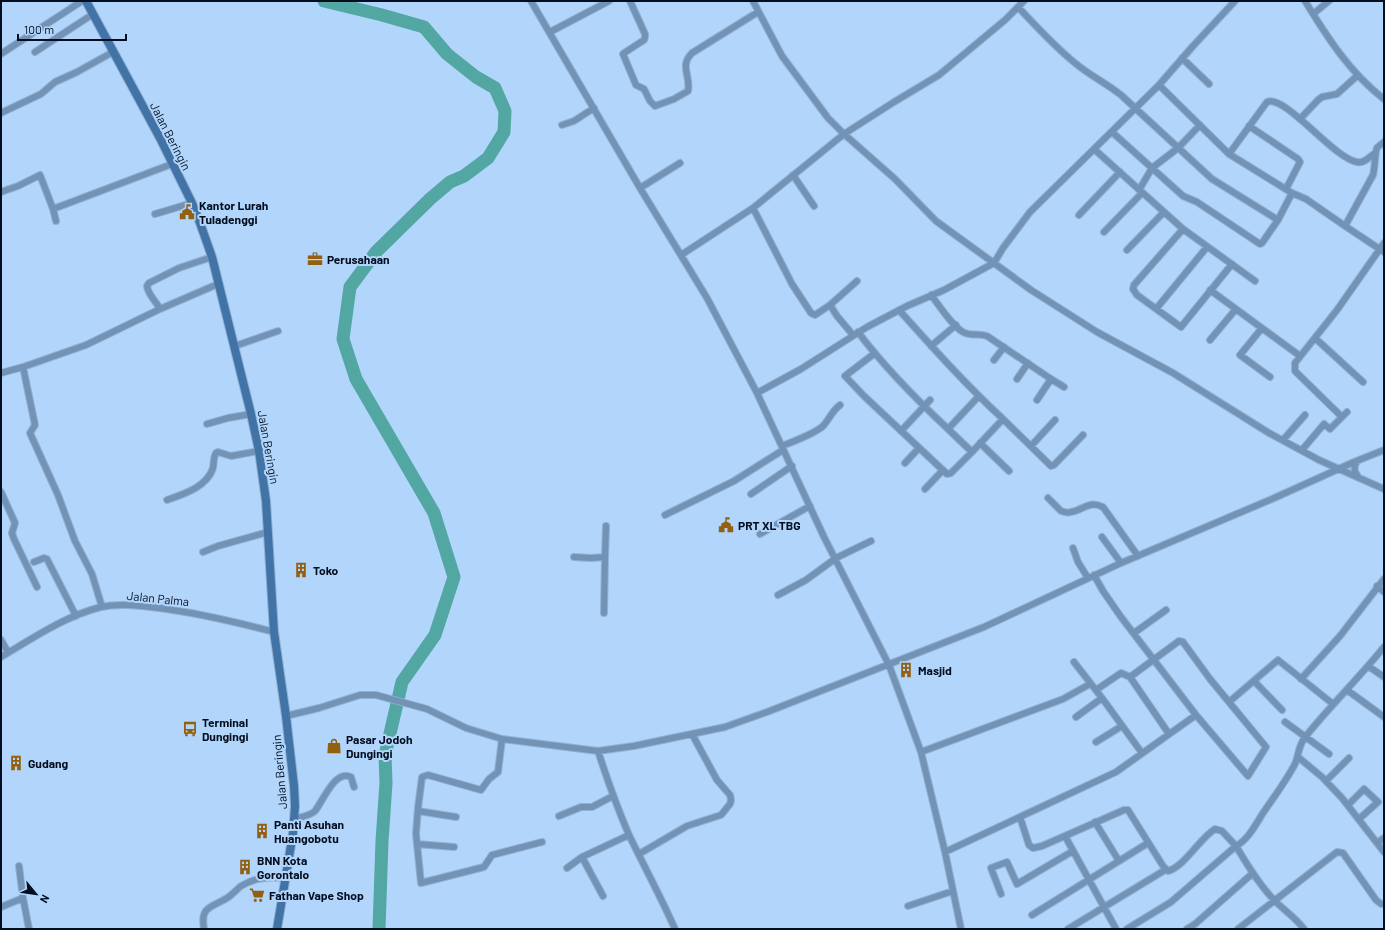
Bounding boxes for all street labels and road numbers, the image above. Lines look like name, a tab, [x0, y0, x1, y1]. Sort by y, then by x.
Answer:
street label: Jalan Beringin	[148, 100, 194, 172]
street label: Jalan Beringin	[256, 409, 282, 485]
street label: Jalan Palma	[126, 588, 190, 608]
street label: Jalan Beringin	[269, 734, 289, 810]

